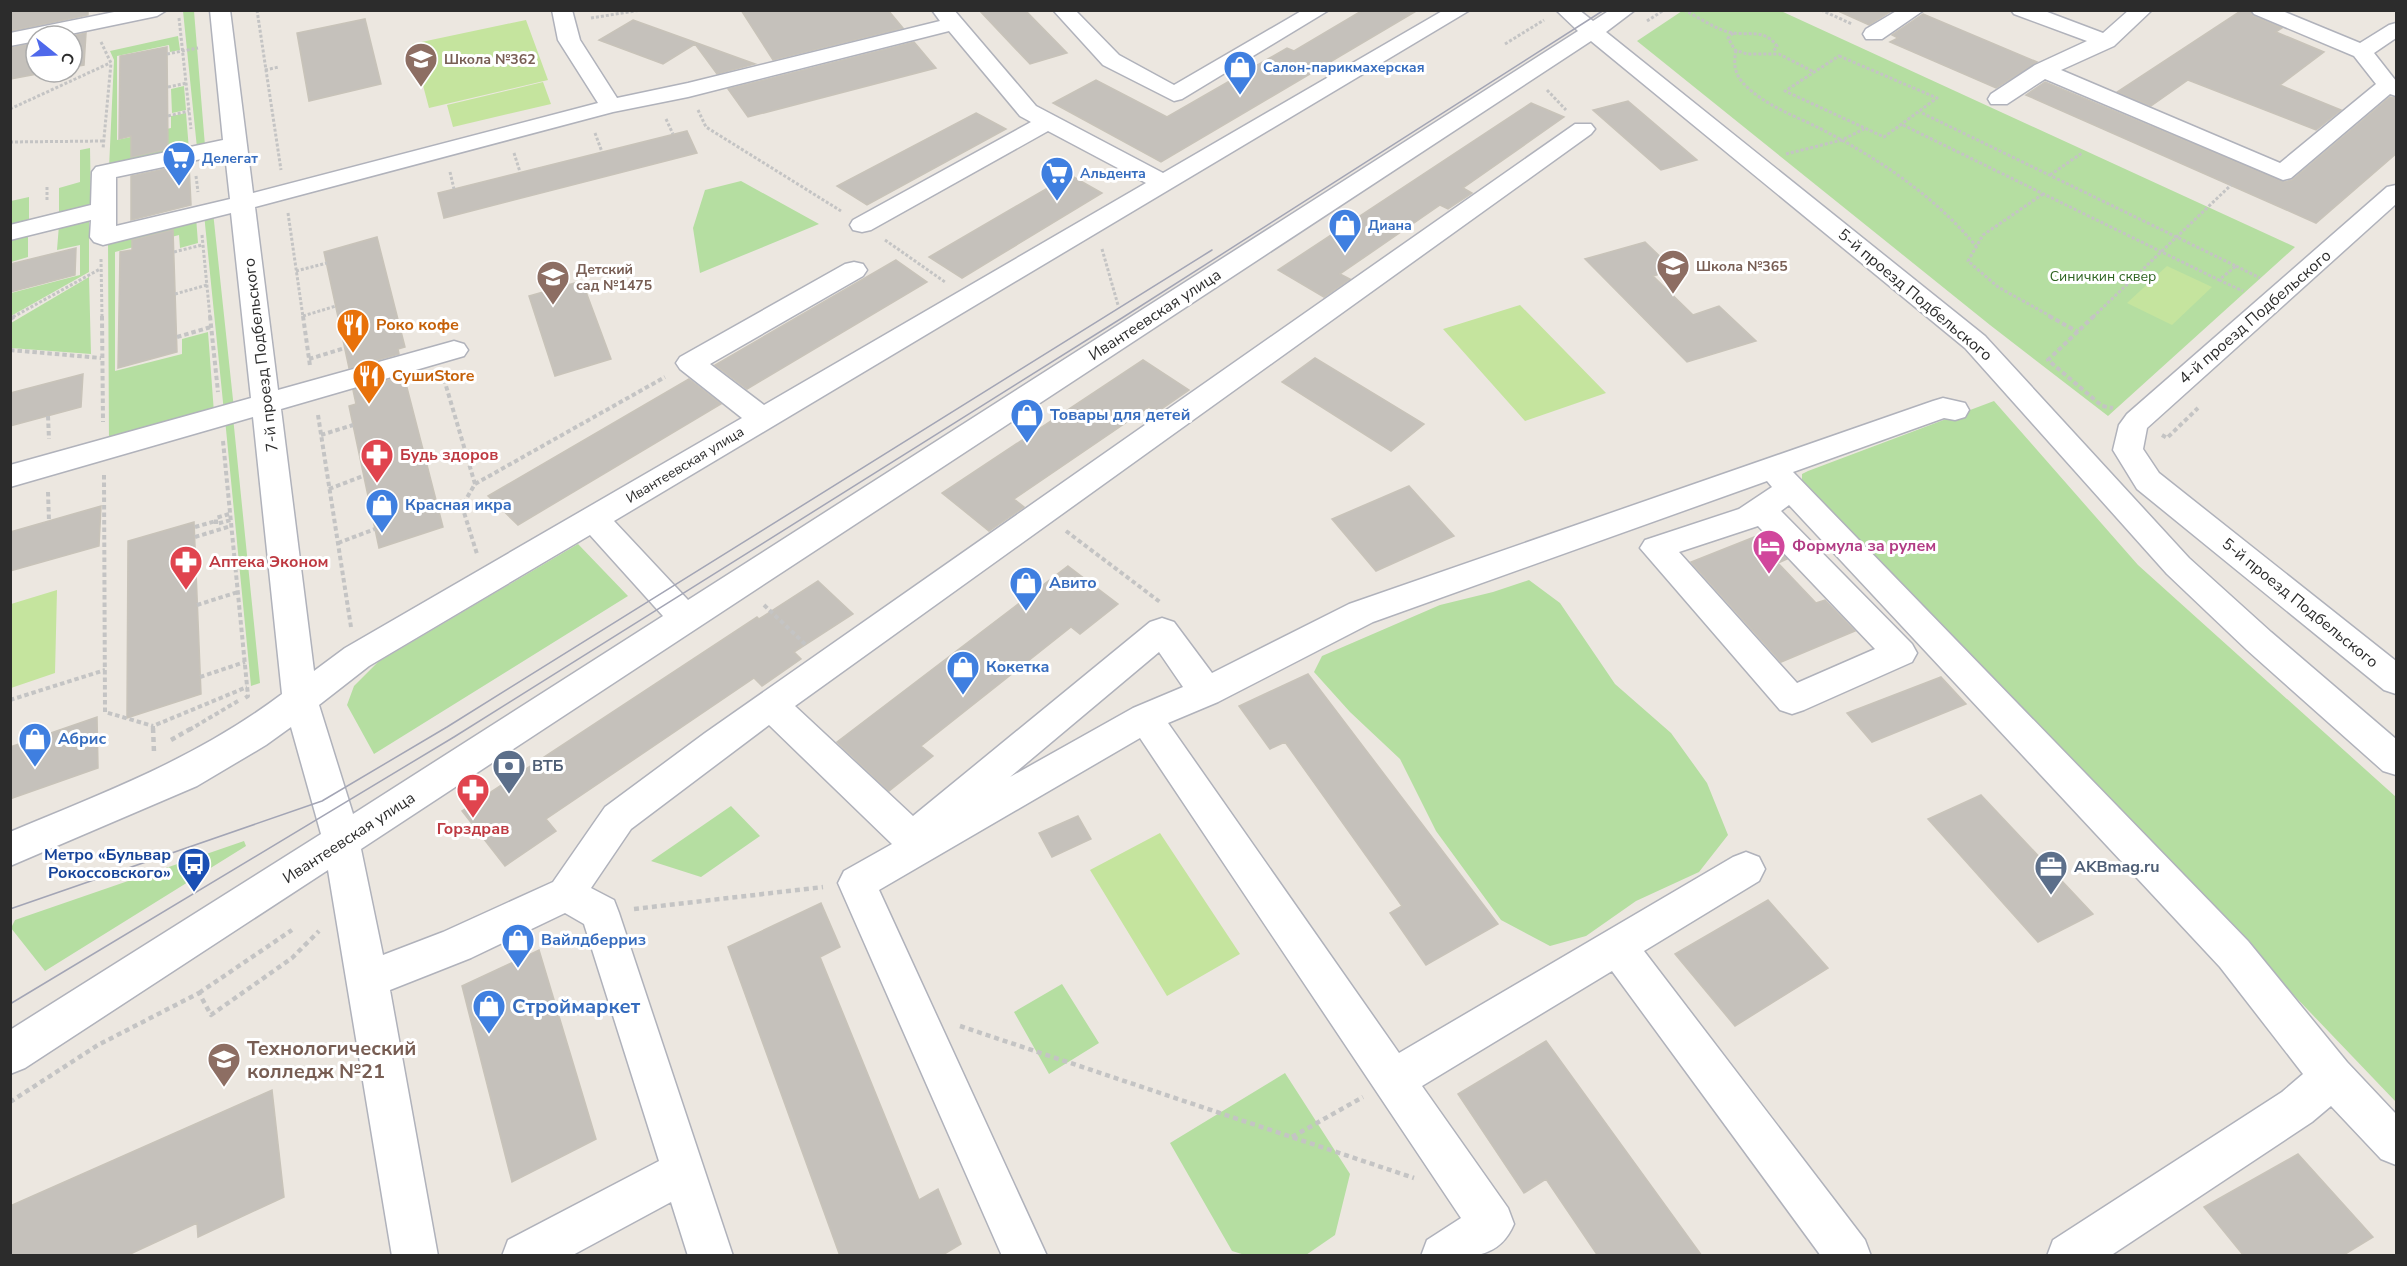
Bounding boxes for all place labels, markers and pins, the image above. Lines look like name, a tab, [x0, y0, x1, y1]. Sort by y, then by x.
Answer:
school or university icon: Школа №362	[403, 41, 439, 88]
shop icon: Салон-парикмахерская	[1222, 49, 1258, 96]
place label: Школа №362	[444, 50, 536, 69]
place label: Салон-парикмахерская	[1263, 58, 1425, 77]
supermarket icon: Делегат	[161, 140, 197, 187]
place label: Делегат	[202, 149, 258, 168]
supermarket icon: Альдента	[1039, 155, 1075, 202]
place label: Альдента	[1080, 164, 1146, 183]
shop icon: Диана	[1327, 207, 1363, 254]
place label: Диана	[1368, 216, 1412, 235]
school or university icon: Школа №365	[1655, 248, 1691, 295]
place label: Школа №365	[1696, 257, 1788, 276]
school or university icon: Детский сад №1475	[535, 259, 571, 306]
place label: Детский сад №1475	[576, 260, 652, 295]
restaurant icon: Роко кофе	[335, 307, 371, 354]
place label: Роко кофе	[376, 314, 459, 336]
restaurant icon: СушиStore	[351, 358, 387, 405]
place label: СушиStore	[392, 365, 475, 387]
shop icon: Товары для детей	[1009, 397, 1045, 444]
place label: Товары для детей	[1050, 404, 1190, 426]
pharmacy icon: Будь здоров	[359, 437, 395, 484]
place label: Будь здоров	[400, 444, 498, 466]
shop icon: Красная икра	[364, 487, 400, 534]
place label: Красная икра	[405, 494, 512, 516]
hotel icon: Формула за рулем	[1751, 528, 1787, 575]
place label: Формула за рулем	[1792, 535, 1936, 557]
pharmacy icon: Аптека Эконом	[168, 544, 204, 591]
place label: Аптека Эконом	[209, 551, 329, 573]
shop icon: Авито	[1008, 565, 1044, 612]
place label: Авито	[1049, 572, 1097, 594]
shop icon: Кокетка	[945, 649, 981, 696]
place label: Кокетка	[986, 656, 1049, 678]
shop icon: Абрис	[17, 721, 53, 768]
place label: Абрис	[58, 728, 107, 750]
bank icon: ВТБ	[491, 748, 527, 795]
place label: ВТБ	[532, 755, 564, 777]
pharmacy icon: Горздрав	[455, 772, 491, 819]
place label: Горздрав	[437, 818, 509, 840]
place label: Метро «Бульвар Рокоссовского»	[44, 844, 171, 884]
bus stop icon: Метро «Бульвар Рокоссовского»	[176, 846, 212, 893]
office icon: AKBmag.ru	[2033, 849, 2069, 896]
place label: AKBmag.ru	[2074, 856, 2160, 878]
shop icon: Вайлдберриз	[500, 922, 536, 969]
place label: Вайлдберриз	[541, 929, 646, 951]
shop icon: Строймаркет	[471, 988, 507, 1035]
place label: Строймаркет	[512, 993, 641, 1020]
place label: Технологический колледж №21	[247, 1035, 416, 1085]
school or university icon: Технологический колледж №21	[206, 1041, 242, 1088]

